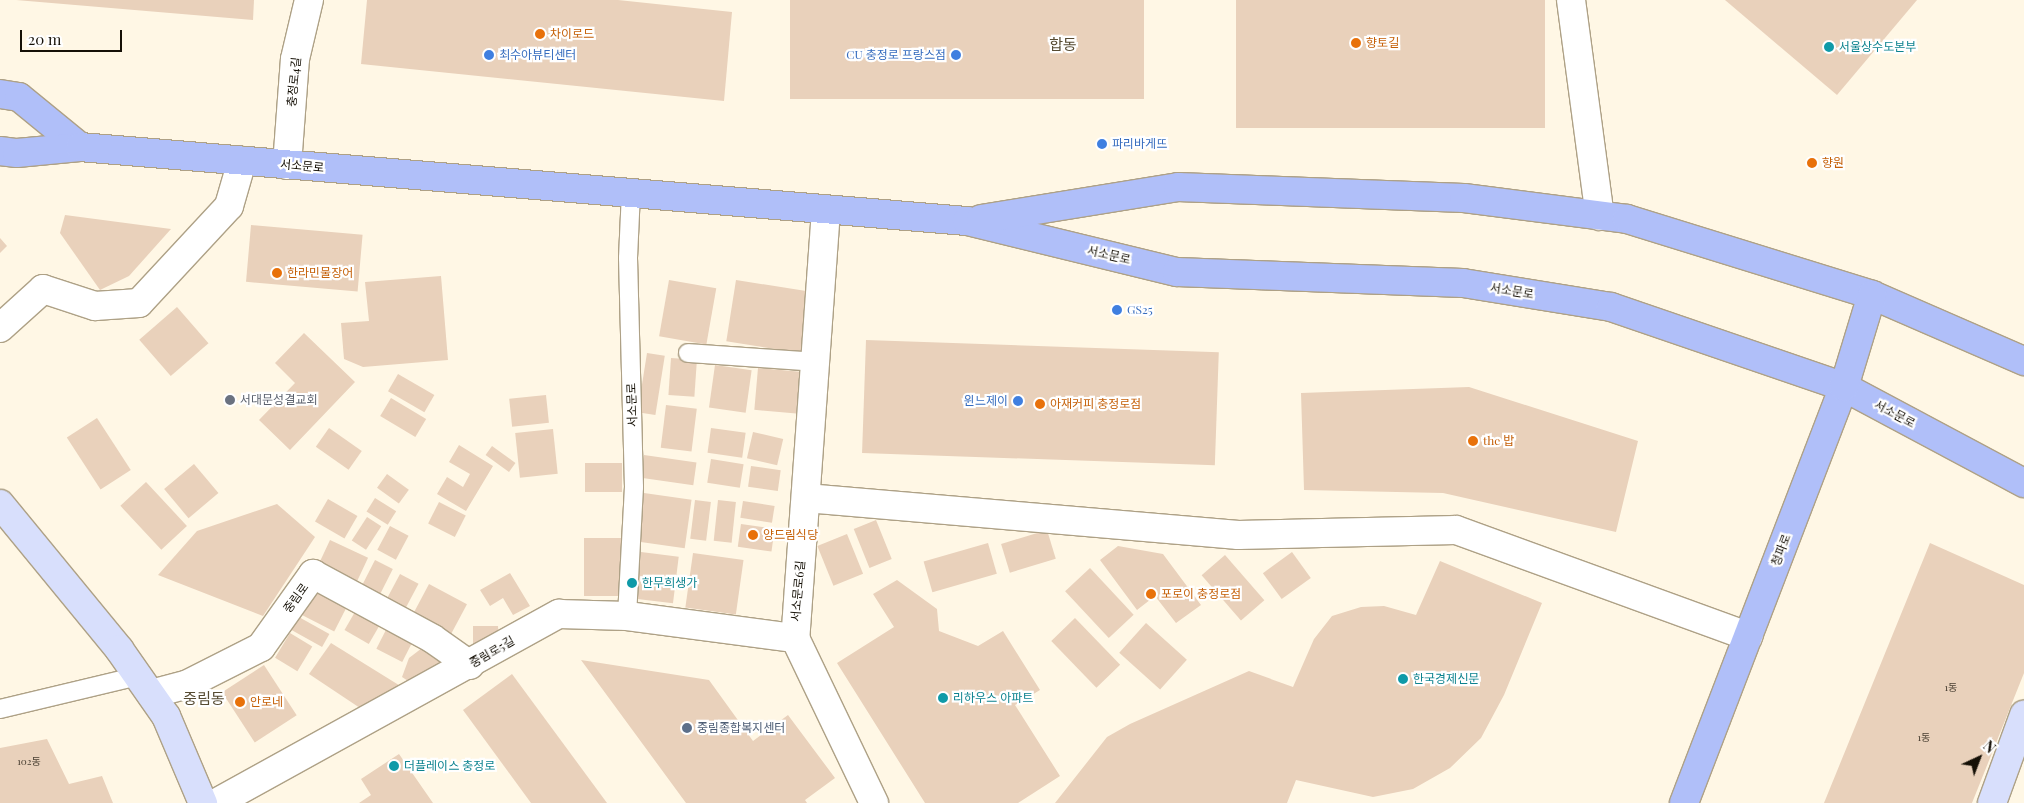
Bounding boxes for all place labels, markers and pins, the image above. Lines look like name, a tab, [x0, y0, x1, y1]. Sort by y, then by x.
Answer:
place label: 차이로드	[550, 27, 594, 41]
marker: 차이로드	[534, 28, 546, 40]
place label: 향토길	[1366, 36, 1399, 50]
marker: 향토길	[1350, 37, 1362, 49]
place label: 서울상수도본부	[1839, 40, 1916, 54]
marker: 서울상수도본부	[1823, 41, 1835, 53]
place label: 최수아뷰티센터	[499, 48, 576, 62]
place label: CU 충정로 프랑스점	[846, 48, 946, 62]
marker: 최수아뷰티센터	[483, 49, 495, 61]
marker: CU 충정로 프랑스점	[950, 49, 962, 61]
place label: 파리바게뜨	[1112, 137, 1167, 151]
marker: 파리바게뜨	[1096, 138, 1108, 150]
place label: 향원	[1822, 156, 1844, 170]
marker: 향원	[1806, 157, 1818, 169]
place label: 한라민물장어	[287, 266, 353, 280]
marker: 한라민물장어	[271, 267, 283, 279]
place label: GS25	[1127, 303, 1153, 317]
marker: GS25	[1111, 304, 1123, 316]
place label: 서대문성결교회	[240, 393, 317, 407]
marker: 서대문성결교회	[224, 394, 236, 406]
place label: 윈느제이	[964, 394, 1008, 408]
marker: 윈느제이	[1012, 395, 1024, 407]
place label: 아재커피 충정로점	[1050, 397, 1141, 411]
marker: 아재커피 충정로점	[1034, 398, 1046, 410]
place label: the 밥	[1483, 434, 1514, 448]
marker: the 밥	[1467, 435, 1479, 447]
place label: 양드림식당	[763, 528, 818, 542]
marker: 양드림식당	[747, 529, 759, 541]
place label: 한무희생가	[642, 576, 697, 590]
marker: 한무희생가	[626, 577, 638, 589]
place label: 포로이 충정로점	[1161, 587, 1241, 601]
marker: 포로이 충정로점	[1145, 588, 1157, 600]
place label: 한국경제신문	[1413, 672, 1479, 686]
marker: 한국경제신문	[1397, 673, 1409, 685]
place label: 리하우스 아파트	[953, 691, 1033, 705]
marker: 리하우스 아파트	[937, 692, 949, 704]
place label: 안로네	[250, 695, 283, 709]
marker: 안로네	[234, 696, 246, 708]
place label: 중림종합복지센터	[697, 721, 785, 735]
marker: 중림종합복지센터	[681, 722, 693, 734]
place label: 더플레이스 충정로	[404, 759, 495, 773]
marker: 더플레이스 충정로	[388, 760, 400, 772]

